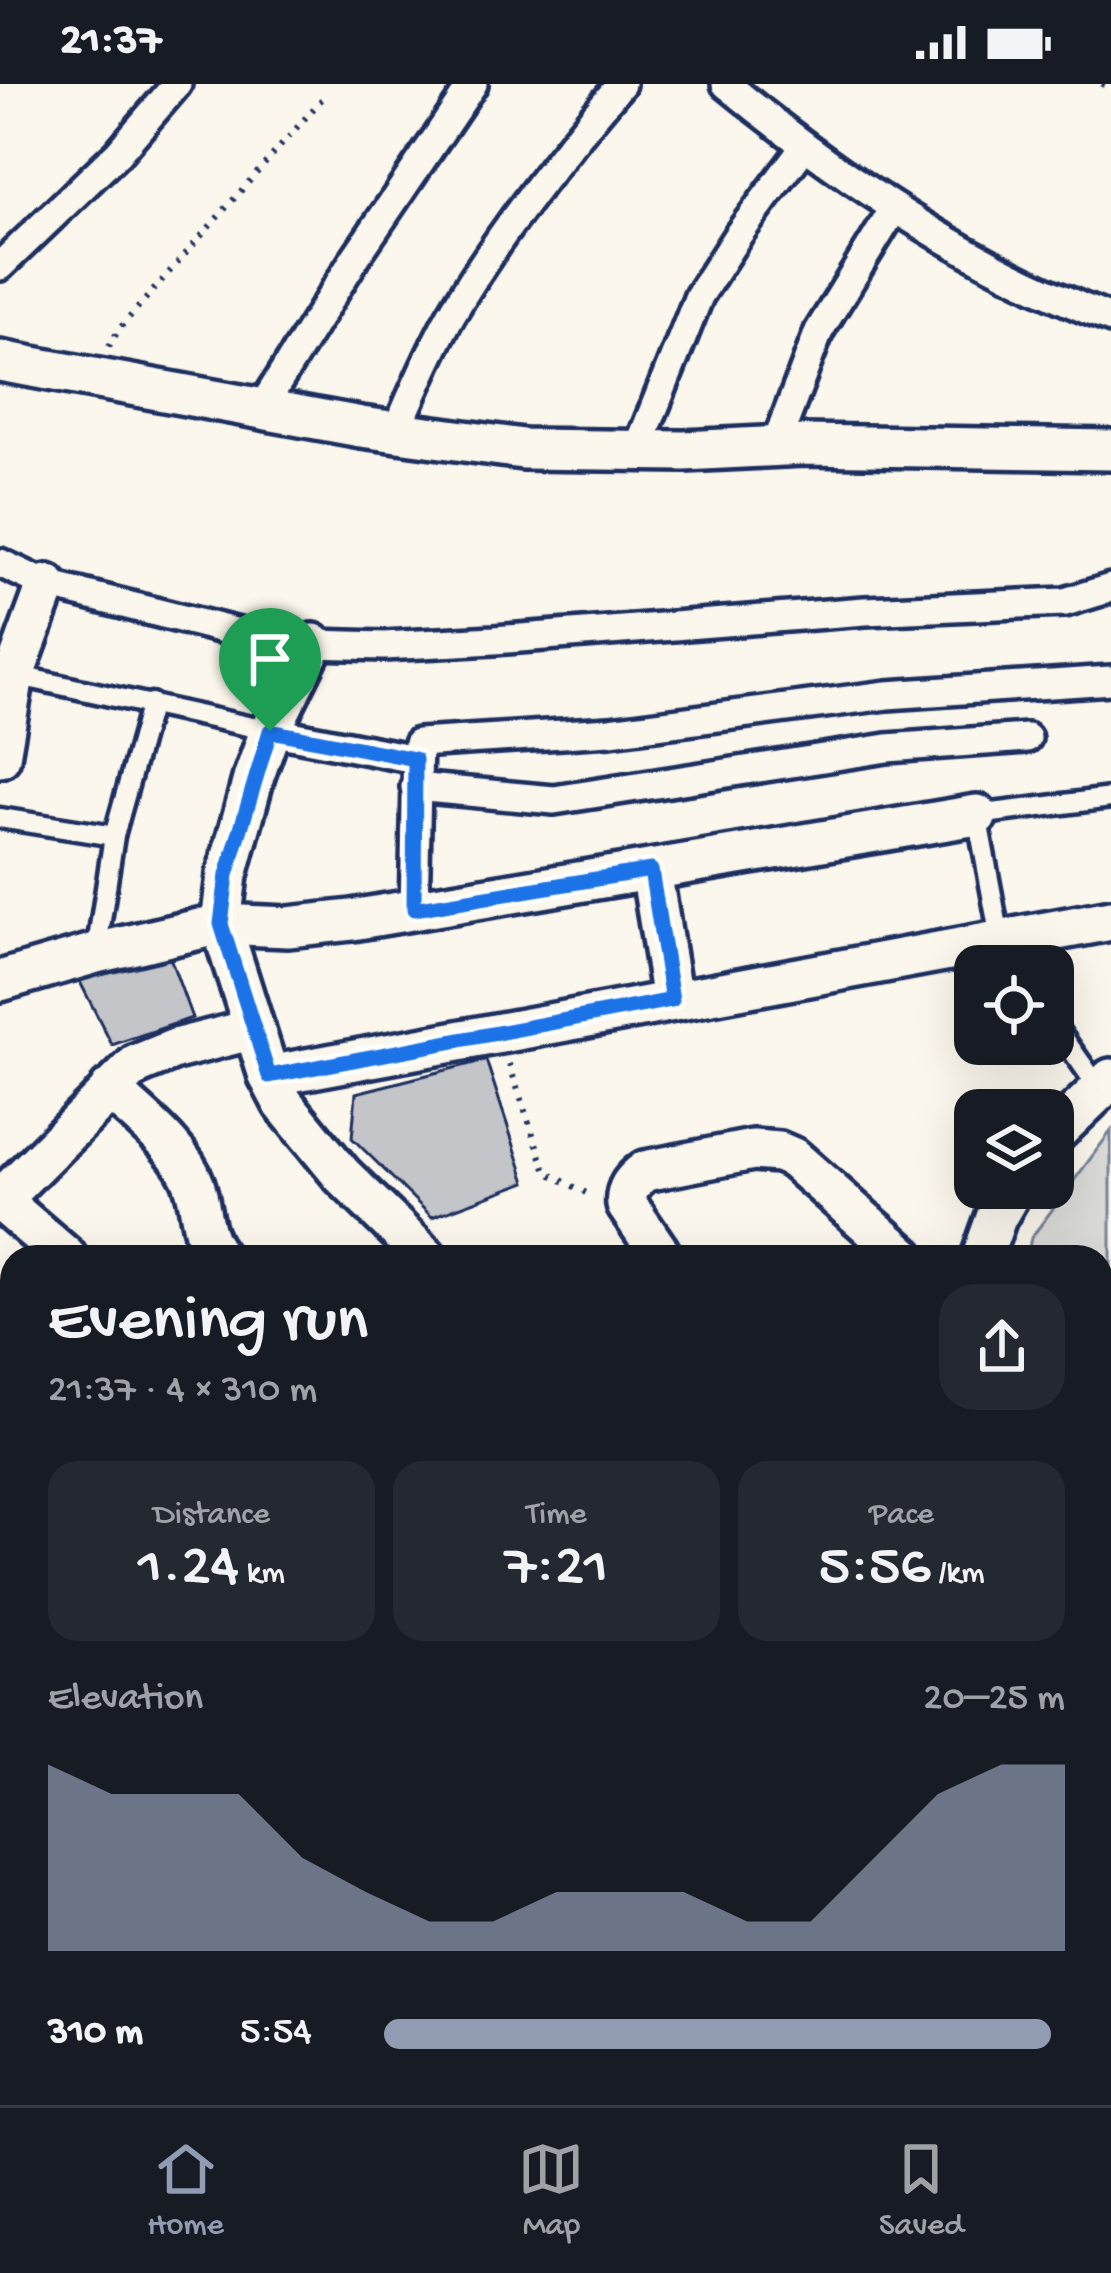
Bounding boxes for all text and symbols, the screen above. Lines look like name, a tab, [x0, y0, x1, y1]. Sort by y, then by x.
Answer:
text: 21:37	[60, 16, 161, 69]
pin	[219, 608, 321, 731]
icon: arrive	[237, 626, 303, 692]
map controls	[954, 945, 1074, 1209]
button: locate	[954, 945, 1074, 1065]
button: layers	[954, 1089, 1074, 1209]
button: share	[939, 1284, 1065, 1410]
text: Evening run	[48, 1285, 368, 1363]
text: 21:37 · 4 × 310 m	[48, 1369, 317, 1415]
text: Distance	[153, 1497, 270, 1535]
text: Time	[526, 1497, 587, 1535]
text: Pace	[869, 1497, 934, 1535]
text: 1.24	[138, 1535, 239, 1605]
text: 7:21	[505, 1535, 608, 1605]
text: 5:56	[818, 1535, 931, 1605]
text: km	[239, 1556, 285, 1594]
text: /km	[931, 1556, 985, 1594]
text: Elevation	[48, 1677, 203, 1723]
text: 20–25 m	[923, 1677, 1065, 1723]
text: 310 m	[48, 2011, 143, 2057]
text: 5:54	[240, 2011, 312, 2057]
tab: Home	[147, 2136, 224, 2246]
tab: Map	[518, 2136, 584, 2246]
tab: Saved	[879, 2136, 964, 2246]

